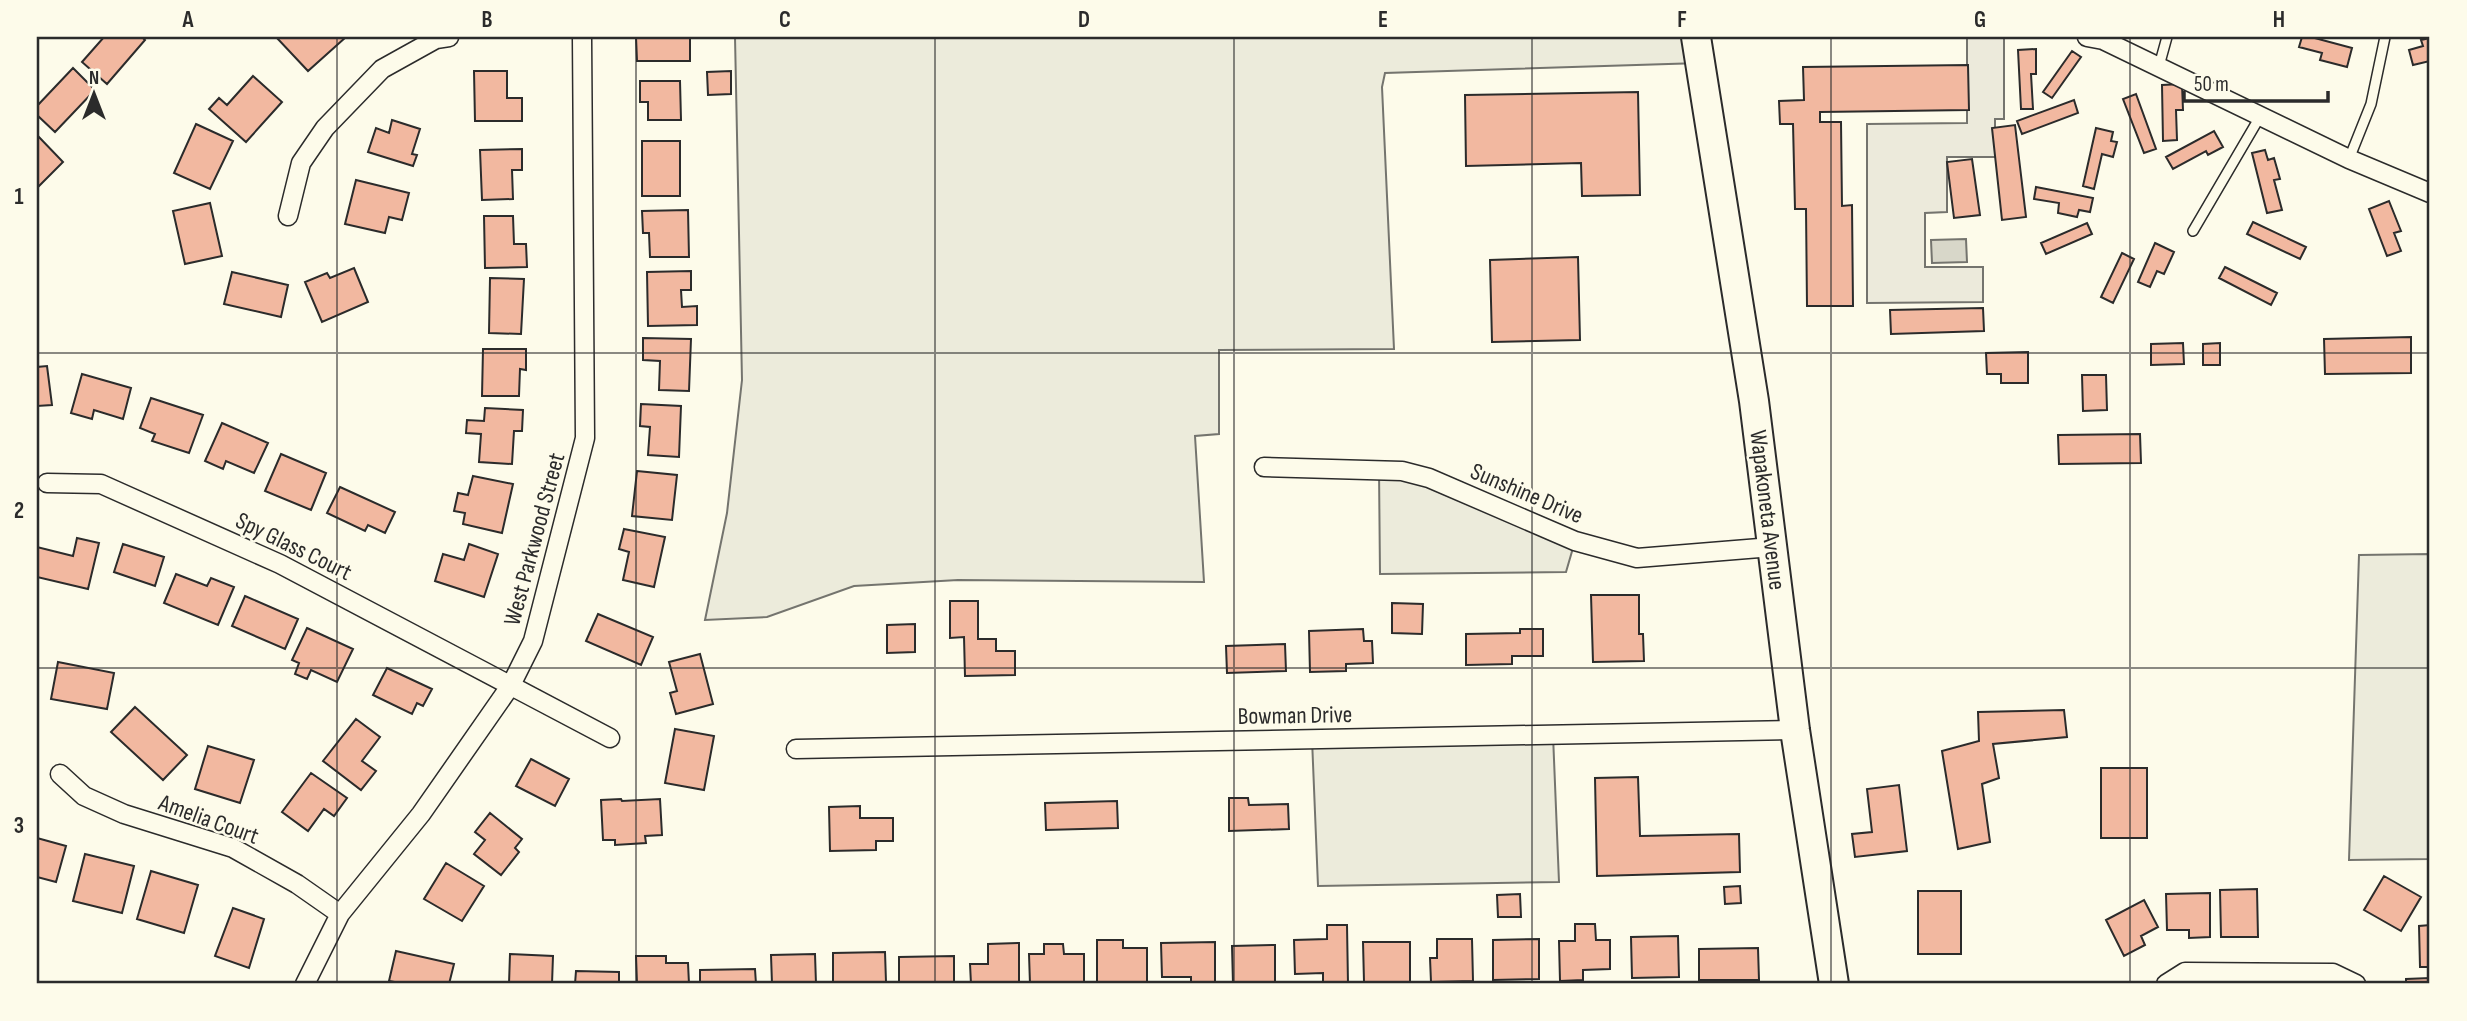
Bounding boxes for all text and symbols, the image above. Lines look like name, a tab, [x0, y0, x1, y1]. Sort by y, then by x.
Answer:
text: A	[182, 6, 195, 34]
text: B	[482, 6, 493, 34]
text: C	[779, 6, 791, 34]
text: D	[1078, 6, 1090, 34]
text: E	[1378, 6, 1388, 34]
text: F	[1677, 6, 1687, 34]
text: G	[1974, 6, 1986, 34]
text: H	[2273, 6, 2285, 34]
north arrow	[60, 60, 130, 130]
scale bar	[2184, 60, 2327, 104]
text: N	[89, 67, 99, 90]
text: 50 m	[2194, 72, 2229, 97]
text: 1	[14, 183, 24, 211]
street label: Wapakoneta Avenue	[1743, 428, 1792, 592]
street label: West Parkwood Street	[498, 450, 571, 629]
street label: Sunshine Drive	[1466, 457, 1588, 530]
text: 2	[14, 497, 24, 525]
street label: Spy Glass Court	[231, 506, 357, 587]
street label: Bowman Drive	[1237, 700, 1353, 731]
street label: Amelia Court	[154, 788, 263, 851]
text: 3	[14, 812, 24, 840]

